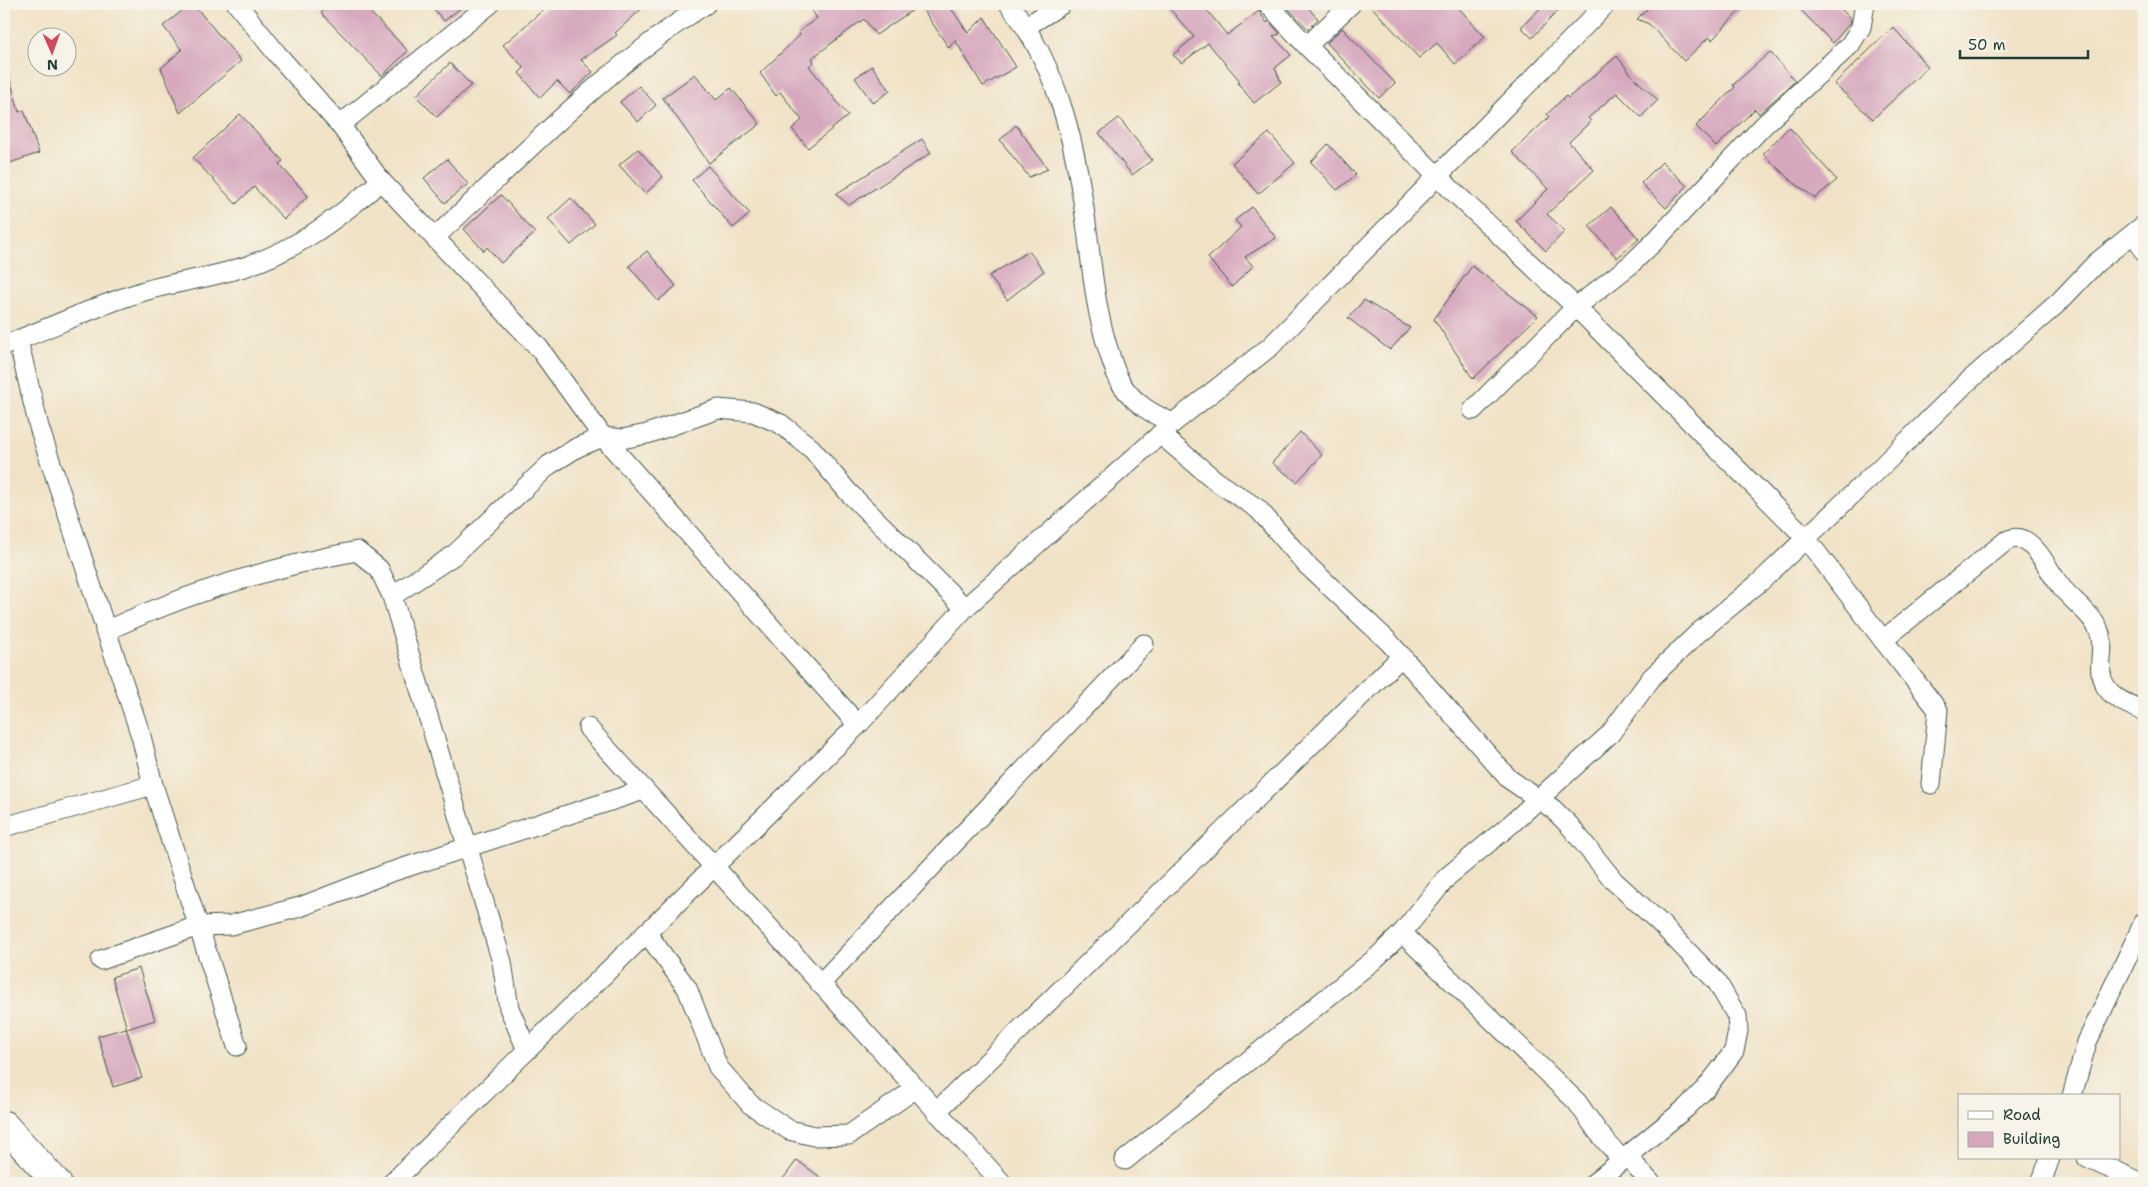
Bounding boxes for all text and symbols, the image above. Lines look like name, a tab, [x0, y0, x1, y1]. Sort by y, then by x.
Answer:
north arrow	[28, 28, 78, 78]
scale bar	[1960, 28, 2088, 60]
text: 50 m	[1968, 35, 2006, 55]
text: N	[47, 56, 58, 74]
legend	[1958, 1094, 2120, 1160]
text: Road	[2003, 1105, 2041, 1125]
text: Building	[2003, 1129, 2060, 1149]

